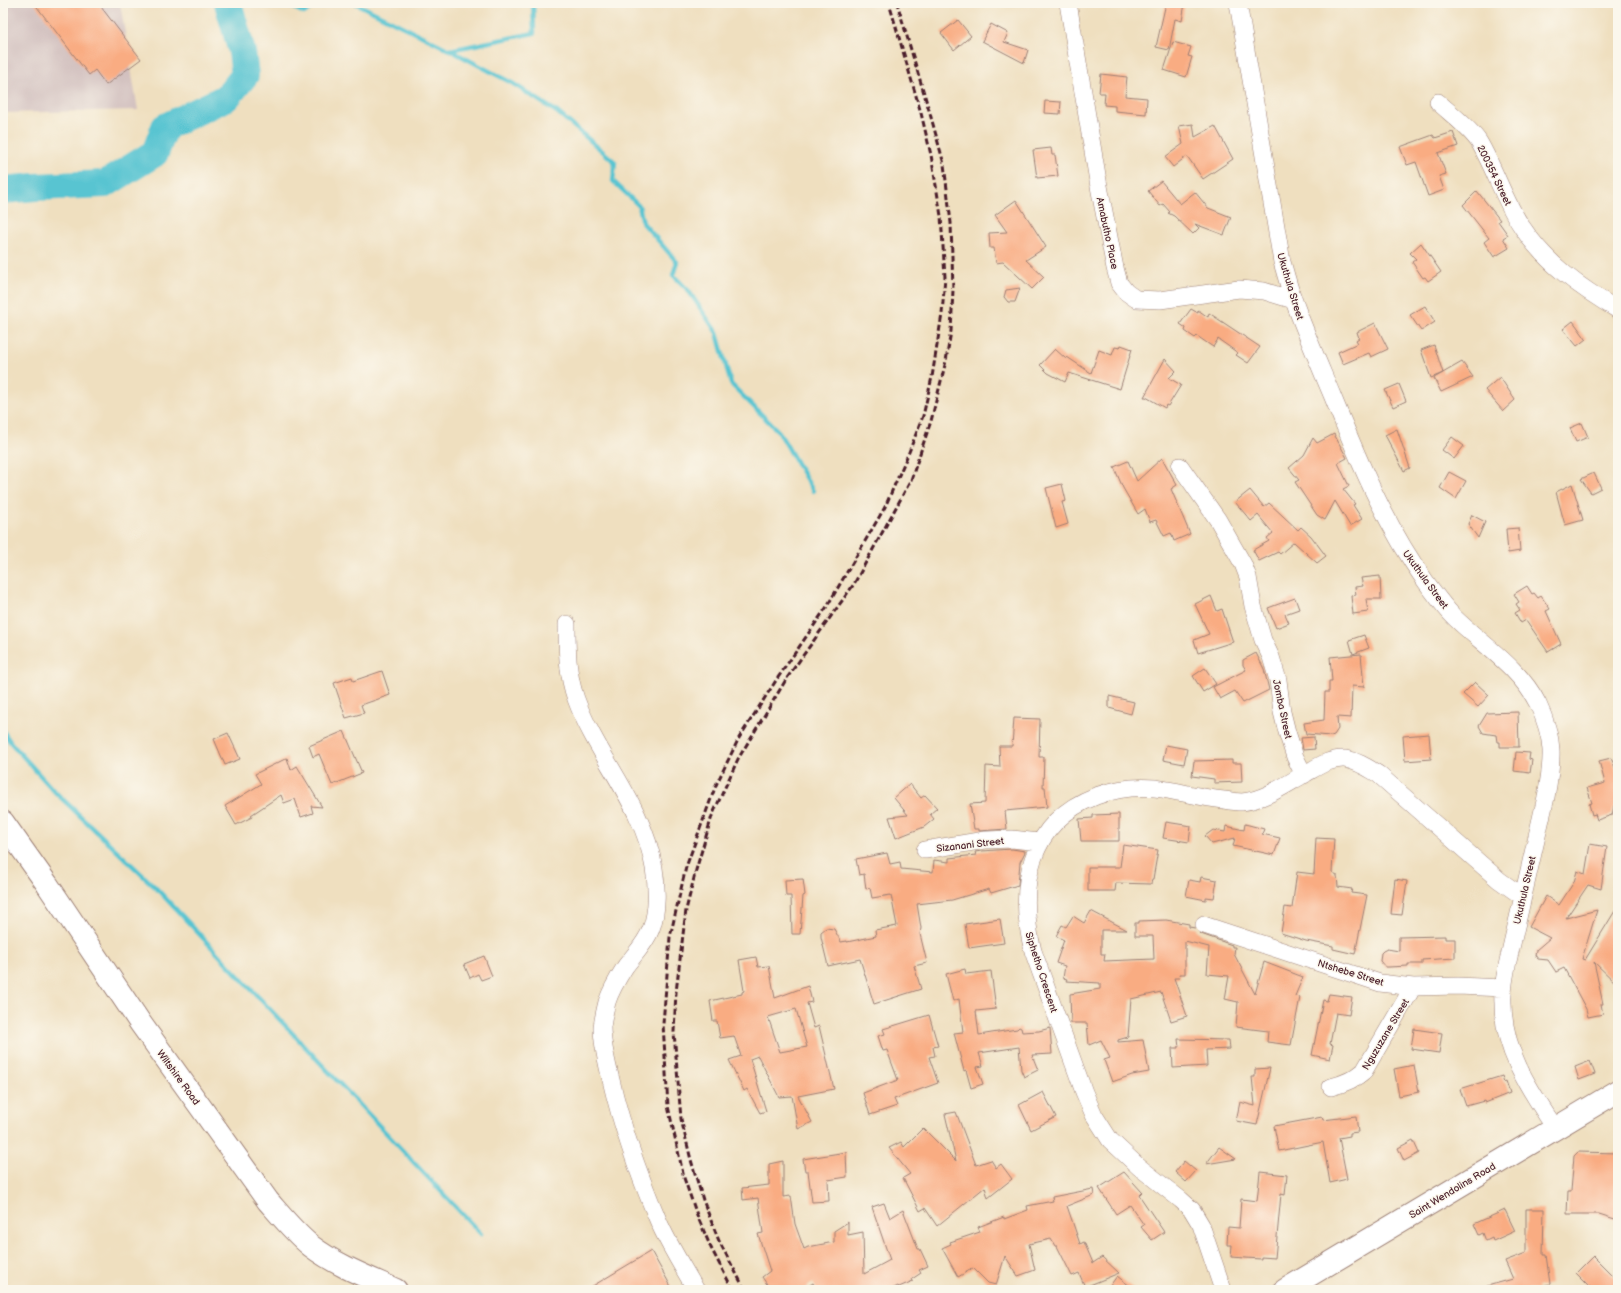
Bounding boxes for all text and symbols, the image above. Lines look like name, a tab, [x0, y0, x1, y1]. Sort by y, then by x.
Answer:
street label: 200354 Street	[1474, 143, 1514, 208]
street label: Amabutho Place	[1094, 196, 1121, 270]
street label: Ukuthula Street	[1274, 251, 1306, 321]
street label: Ukuthula Street	[1400, 548, 1451, 611]
street label: Jomba Street	[1270, 678, 1294, 740]
street label: Sizanani Street	[936, 835, 1005, 855]
street label: Ukuthula Street	[1511, 855, 1539, 926]
street label: Siphetho Crescent	[1022, 931, 1060, 1014]
street label: Ntshebe Street	[1316, 957, 1385, 989]
street label: Nguzuzane Street	[1360, 997, 1412, 1072]
street label: Wiltshire Road	[154, 1048, 202, 1108]
street label: Saint Wendolins Road	[1407, 1160, 1498, 1221]

